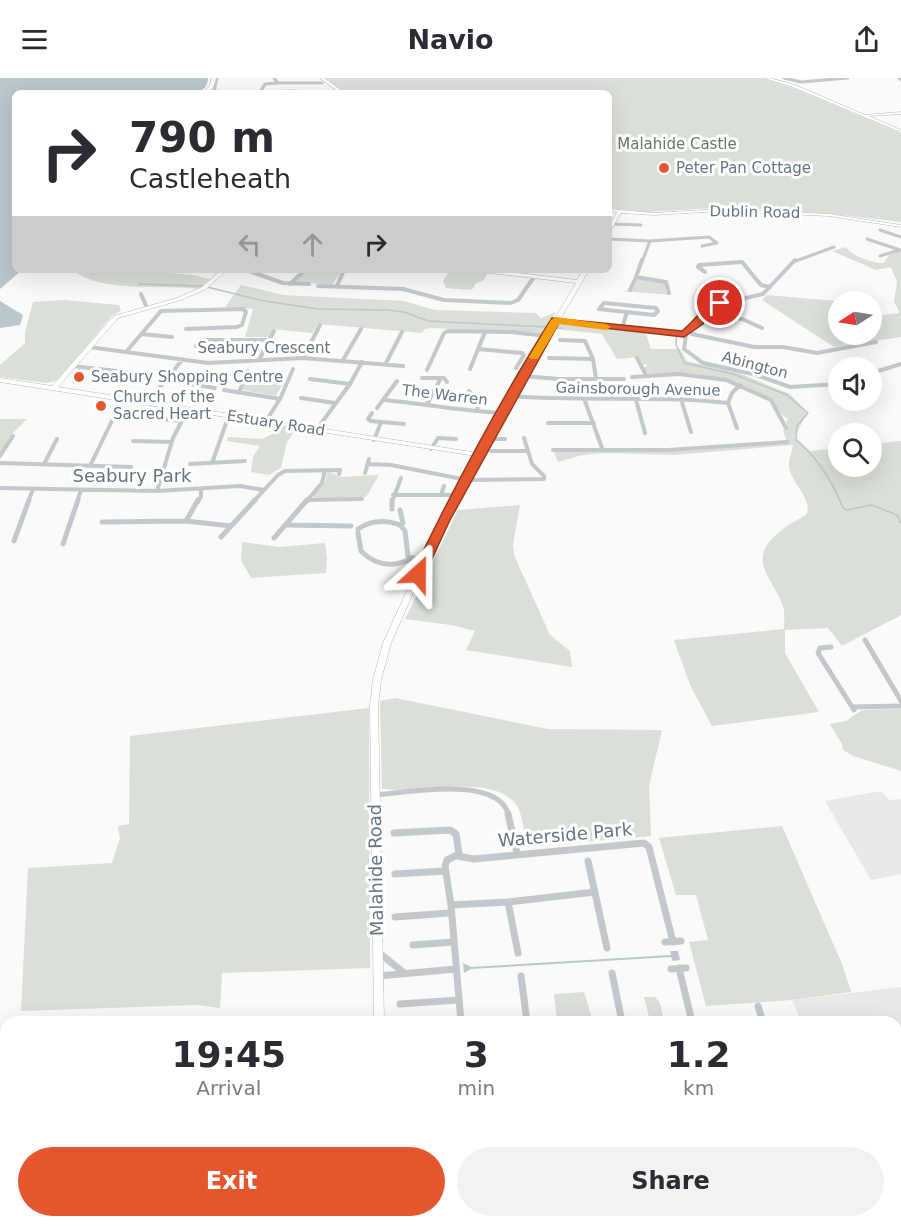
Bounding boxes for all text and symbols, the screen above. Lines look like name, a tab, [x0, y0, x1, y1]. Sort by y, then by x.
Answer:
icon: menu	[18, 23, 51, 56]
icon: share	[850, 23, 883, 56]
text: Navio	[407, 24, 494, 55]
text: 790 m	[129, 113, 275, 162]
icon: right	[30, 114, 108, 192]
park label: Malahide Castle	[617, 135, 737, 153]
place label: Peter Pan Cottage	[676, 159, 811, 177]
marker: Peter Pan Cottage	[657, 161, 671, 175]
text: Castleheath	[129, 163, 291, 194]
street label: Dublin Road	[709, 202, 801, 222]
icon: left	[233, 228, 266, 261]
icon: ahead	[296, 228, 329, 261]
icon: right	[359, 228, 392, 261]
pin	[694, 277, 745, 328]
icon: arrive	[703, 286, 736, 319]
north arrow	[828, 291, 882, 345]
map controls	[828, 291, 882, 477]
street label: Seabury Crescent	[197, 339, 331, 357]
street label: Abington	[720, 348, 790, 382]
button: sound	[828, 357, 882, 411]
place label: Seabury Shopping Centre	[91, 368, 283, 386]
marker: Seabury Shopping Centre	[72, 370, 86, 384]
street label: Gainsborough Avenue	[555, 379, 721, 399]
street label: The Warren	[400, 381, 489, 409]
place label: Church of the Sacred Heart	[113, 388, 215, 423]
marker: Church of the Sacred Heart	[94, 399, 108, 413]
street label: Estuary Road	[226, 406, 326, 440]
button: search	[828, 423, 882, 477]
street label: Seabury Park	[72, 465, 192, 486]
position arrow	[386, 542, 450, 606]
street label: Malahide Road	[364, 804, 387, 936]
street label: Waterside Park	[497, 818, 634, 851]
text: 19:45	[171, 1034, 286, 1075]
text: 3	[464, 1034, 489, 1075]
text: 1.2	[667, 1034, 731, 1075]
text: Arrival	[196, 1076, 261, 1100]
text: min	[458, 1076, 495, 1100]
text: km	[683, 1076, 714, 1100]
button: Exit	[18, 1147, 445, 1216]
button: Share	[457, 1147, 884, 1216]

